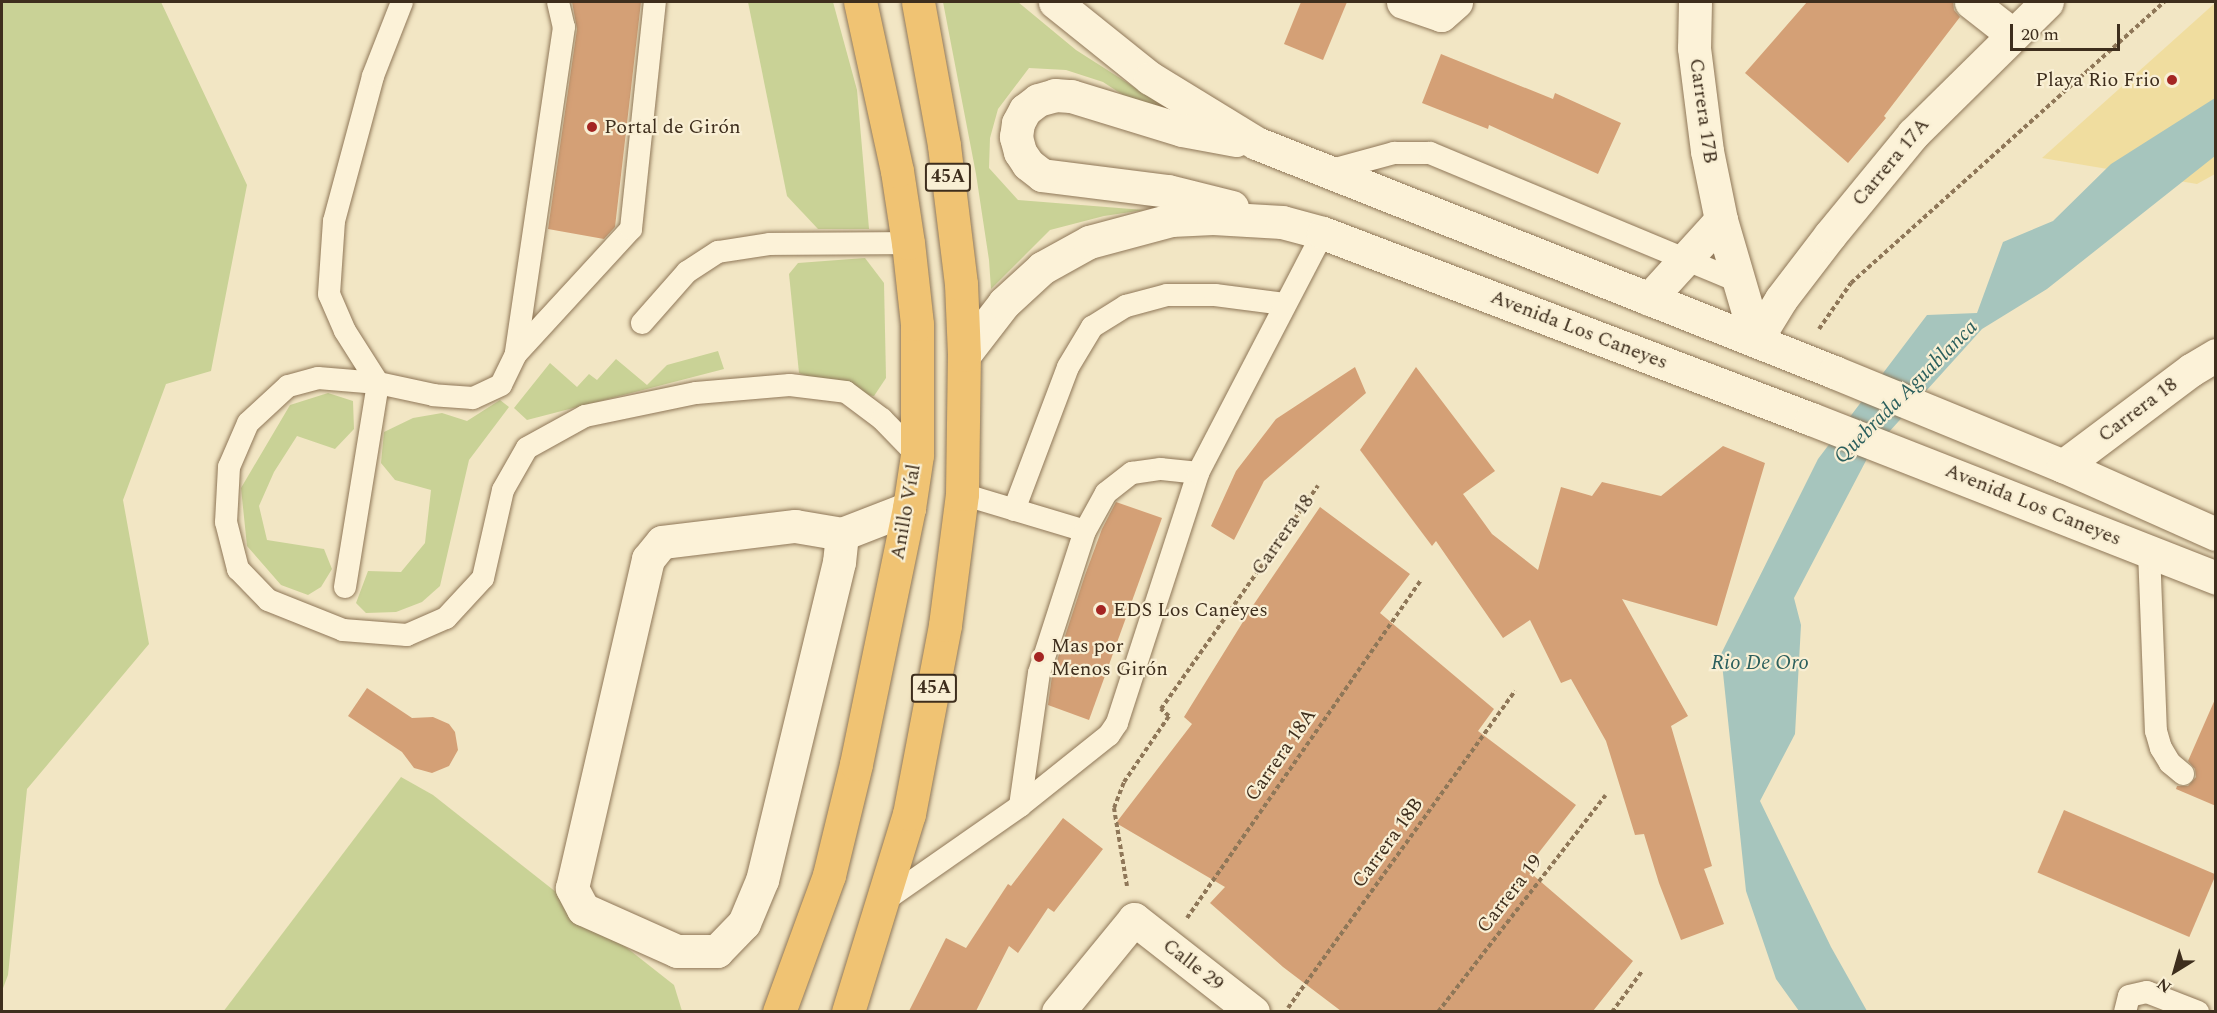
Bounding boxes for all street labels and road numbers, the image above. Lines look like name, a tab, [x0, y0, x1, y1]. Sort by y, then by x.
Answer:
street label: Carrera 17B	[1684, 57, 1722, 165]
street label: Carrera 17A	[1847, 113, 1935, 211]
road number: 45A	[924, 162, 972, 192]
street label: Avenida Los Caneyes	[1487, 285, 1671, 375]
street label: Carrera 18	[2094, 372, 2182, 448]
street label: Avenida Los Caneyes	[1941, 459, 2125, 551]
street label: Anillo Víal	[886, 462, 926, 562]
street label: Carrera 18	[1247, 490, 1319, 580]
road number: 45A	[910, 673, 958, 703]
street label: Carrera 18A	[1240, 704, 1322, 806]
street label: Carrera 18B	[1347, 793, 1429, 893]
street label: Carrera 19	[1472, 850, 1548, 938]
street label: Calle 29	[1158, 934, 1228, 996]

